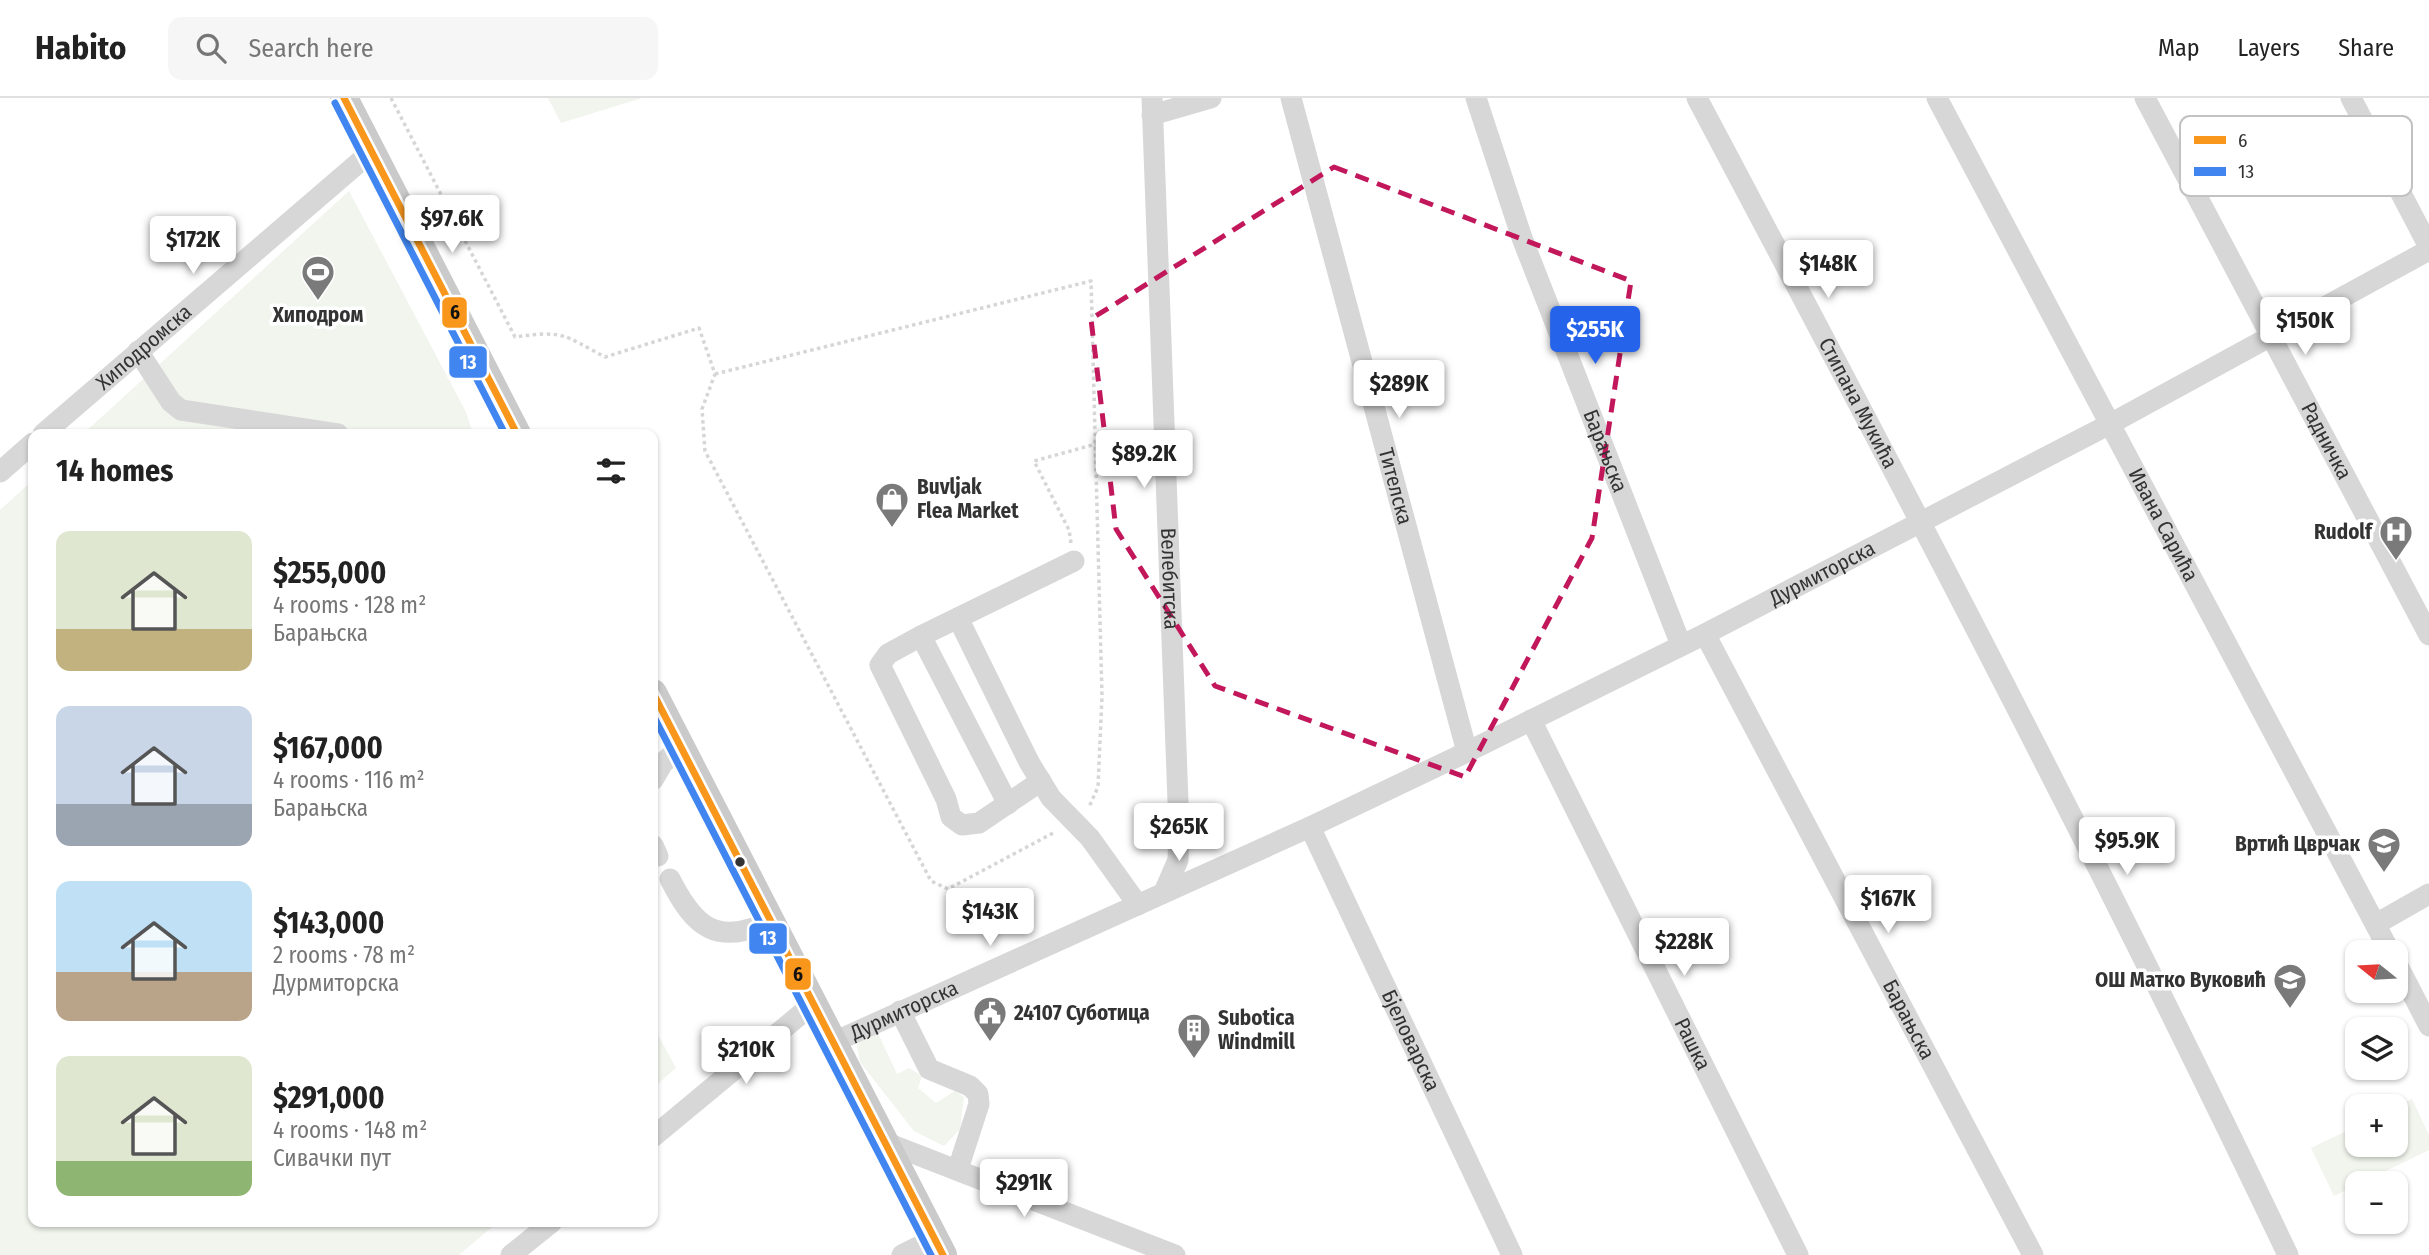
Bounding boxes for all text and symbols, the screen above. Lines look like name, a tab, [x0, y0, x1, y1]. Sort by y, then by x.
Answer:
search box	[168, 17, 658, 80]
text: Habito	[35, 28, 126, 68]
icon: search	[192, 29, 230, 67]
text: Search here	[248, 33, 374, 64]
text: Map	[2158, 34, 2200, 62]
text: Layers	[2238, 34, 2300, 62]
text: Share	[2338, 34, 2394, 62]
legend	[2180, 116, 2412, 196]
text: 6	[2238, 129, 2247, 152]
text: 13	[2238, 160, 2254, 183]
pin: $97.6K	[395, 195, 509, 255]
text: $97.6K	[421, 204, 483, 232]
pin: $172K	[144, 216, 242, 276]
text: $172K	[166, 225, 220, 253]
pin: $148K	[1779, 240, 1877, 300]
text: $148K	[1799, 249, 1857, 277]
sports icon: Хиподром	[299, 253, 337, 302]
line badge: 6	[441, 296, 468, 329]
pin: $150K	[2256, 298, 2354, 357]
street label: Хиподромска	[91, 299, 197, 396]
text: 6	[450, 301, 460, 324]
place label: Хиподром	[272, 302, 363, 328]
pin: $255K	[1546, 306, 1644, 366]
text: $150K	[2276, 306, 2334, 334]
text: $255K	[1566, 315, 1624, 343]
street label: Стипана Мукића	[1813, 333, 1903, 473]
line badge: 13	[448, 345, 488, 379]
text: 13	[459, 351, 477, 374]
pin: $289K	[1350, 360, 1448, 420]
text: $289K	[1369, 369, 1429, 397]
street label: Радничка	[2295, 398, 2357, 484]
street label: Барањска	[1577, 406, 1633, 496]
pin: $89.2K	[1087, 430, 1201, 490]
text: $89.2K	[1112, 439, 1176, 467]
street label: Тителска	[1373, 445, 1418, 527]
icon: filters	[592, 452, 630, 490]
text: 14 homes	[56, 453, 173, 489]
street label: Ивана Сарића	[2123, 464, 2204, 586]
place label: Buvljak Flea Market	[917, 474, 1019, 524]
shop icon: Buvljak Flea Market	[873, 480, 911, 529]
hospital icon: Rudolf	[2377, 513, 2415, 562]
place label: Rudolf	[2314, 519, 2374, 545]
street label: Велебитска	[1155, 527, 1185, 630]
street label: Дурмиторска	[1764, 535, 1879, 612]
text: $255,000	[273, 555, 386, 591]
icon: home	[112, 559, 196, 643]
text: 4 rooms · 128 m²	[273, 591, 426, 619]
text: Барањска	[273, 619, 368, 647]
text: $167,000	[273, 730, 383, 766]
icon: home	[112, 734, 196, 818]
text: 4 rooms · 116 m²	[273, 766, 425, 794]
text: Барањска	[273, 794, 368, 822]
pin: $265K	[1130, 804, 1228, 863]
text: $265K	[1150, 812, 1208, 840]
pin: $95.9K	[2070, 818, 2184, 877]
school or university icon: Вртић Цврчак	[2365, 825, 2403, 874]
text: $95.9K	[2095, 826, 2159, 854]
place label: Вртић Цврчак	[2235, 831, 2360, 857]
unlabelled marker	[733, 855, 747, 869]
pin: $167K	[1839, 876, 1937, 935]
text: $167K	[1860, 884, 1916, 912]
pin: $143K	[941, 888, 1039, 948]
text: $143K	[962, 897, 1018, 925]
text: $143,000	[273, 905, 384, 941]
icon: home	[112, 909, 196, 993]
pin: $228K	[1635, 918, 1733, 978]
line badge: 13	[748, 922, 788, 955]
text: 13	[759, 927, 777, 950]
text: $228K	[1655, 927, 1713, 955]
north arrow	[2345, 940, 2408, 1003]
map controls	[2345, 940, 2408, 1234]
text: 2 rooms · 78 m²	[273, 941, 415, 969]
line badge: 6	[784, 957, 812, 991]
school or university icon: ОШ Матко Вуковић	[2271, 961, 2309, 1010]
text: 6	[793, 963, 803, 986]
place label: ОШ Матко Вуковић	[2095, 967, 2266, 993]
text: Дурмиторска	[273, 969, 399, 997]
street label: Дурмиторска	[845, 975, 962, 1046]
street label: Барањска	[1877, 975, 1940, 1064]
street label: Бјеловарска	[1376, 986, 1446, 1095]
public building icon: 24107 Суботица	[971, 994, 1009, 1043]
place label: 24107 Суботица	[1013, 1000, 1150, 1026]
place label: Subotica Windmill	[1218, 1005, 1295, 1055]
building icon: Subotica Windmill	[1175, 1011, 1213, 1060]
street label: Рашка	[1669, 1013, 1717, 1074]
button: layers	[2345, 1017, 2408, 1080]
pin: $210K	[697, 1026, 795, 1086]
text: $210K	[717, 1035, 775, 1063]
text: $291,000	[273, 1080, 385, 1116]
icon: home	[112, 1084, 196, 1168]
button: +	[2345, 1094, 2408, 1157]
text: 4 rooms · 148 m²	[273, 1116, 427, 1144]
text: Сивачки пут	[273, 1144, 391, 1172]
pin: $291K	[975, 1160, 1073, 1219]
text: $291K	[996, 1168, 1052, 1196]
button: −	[2345, 1171, 2408, 1234]

